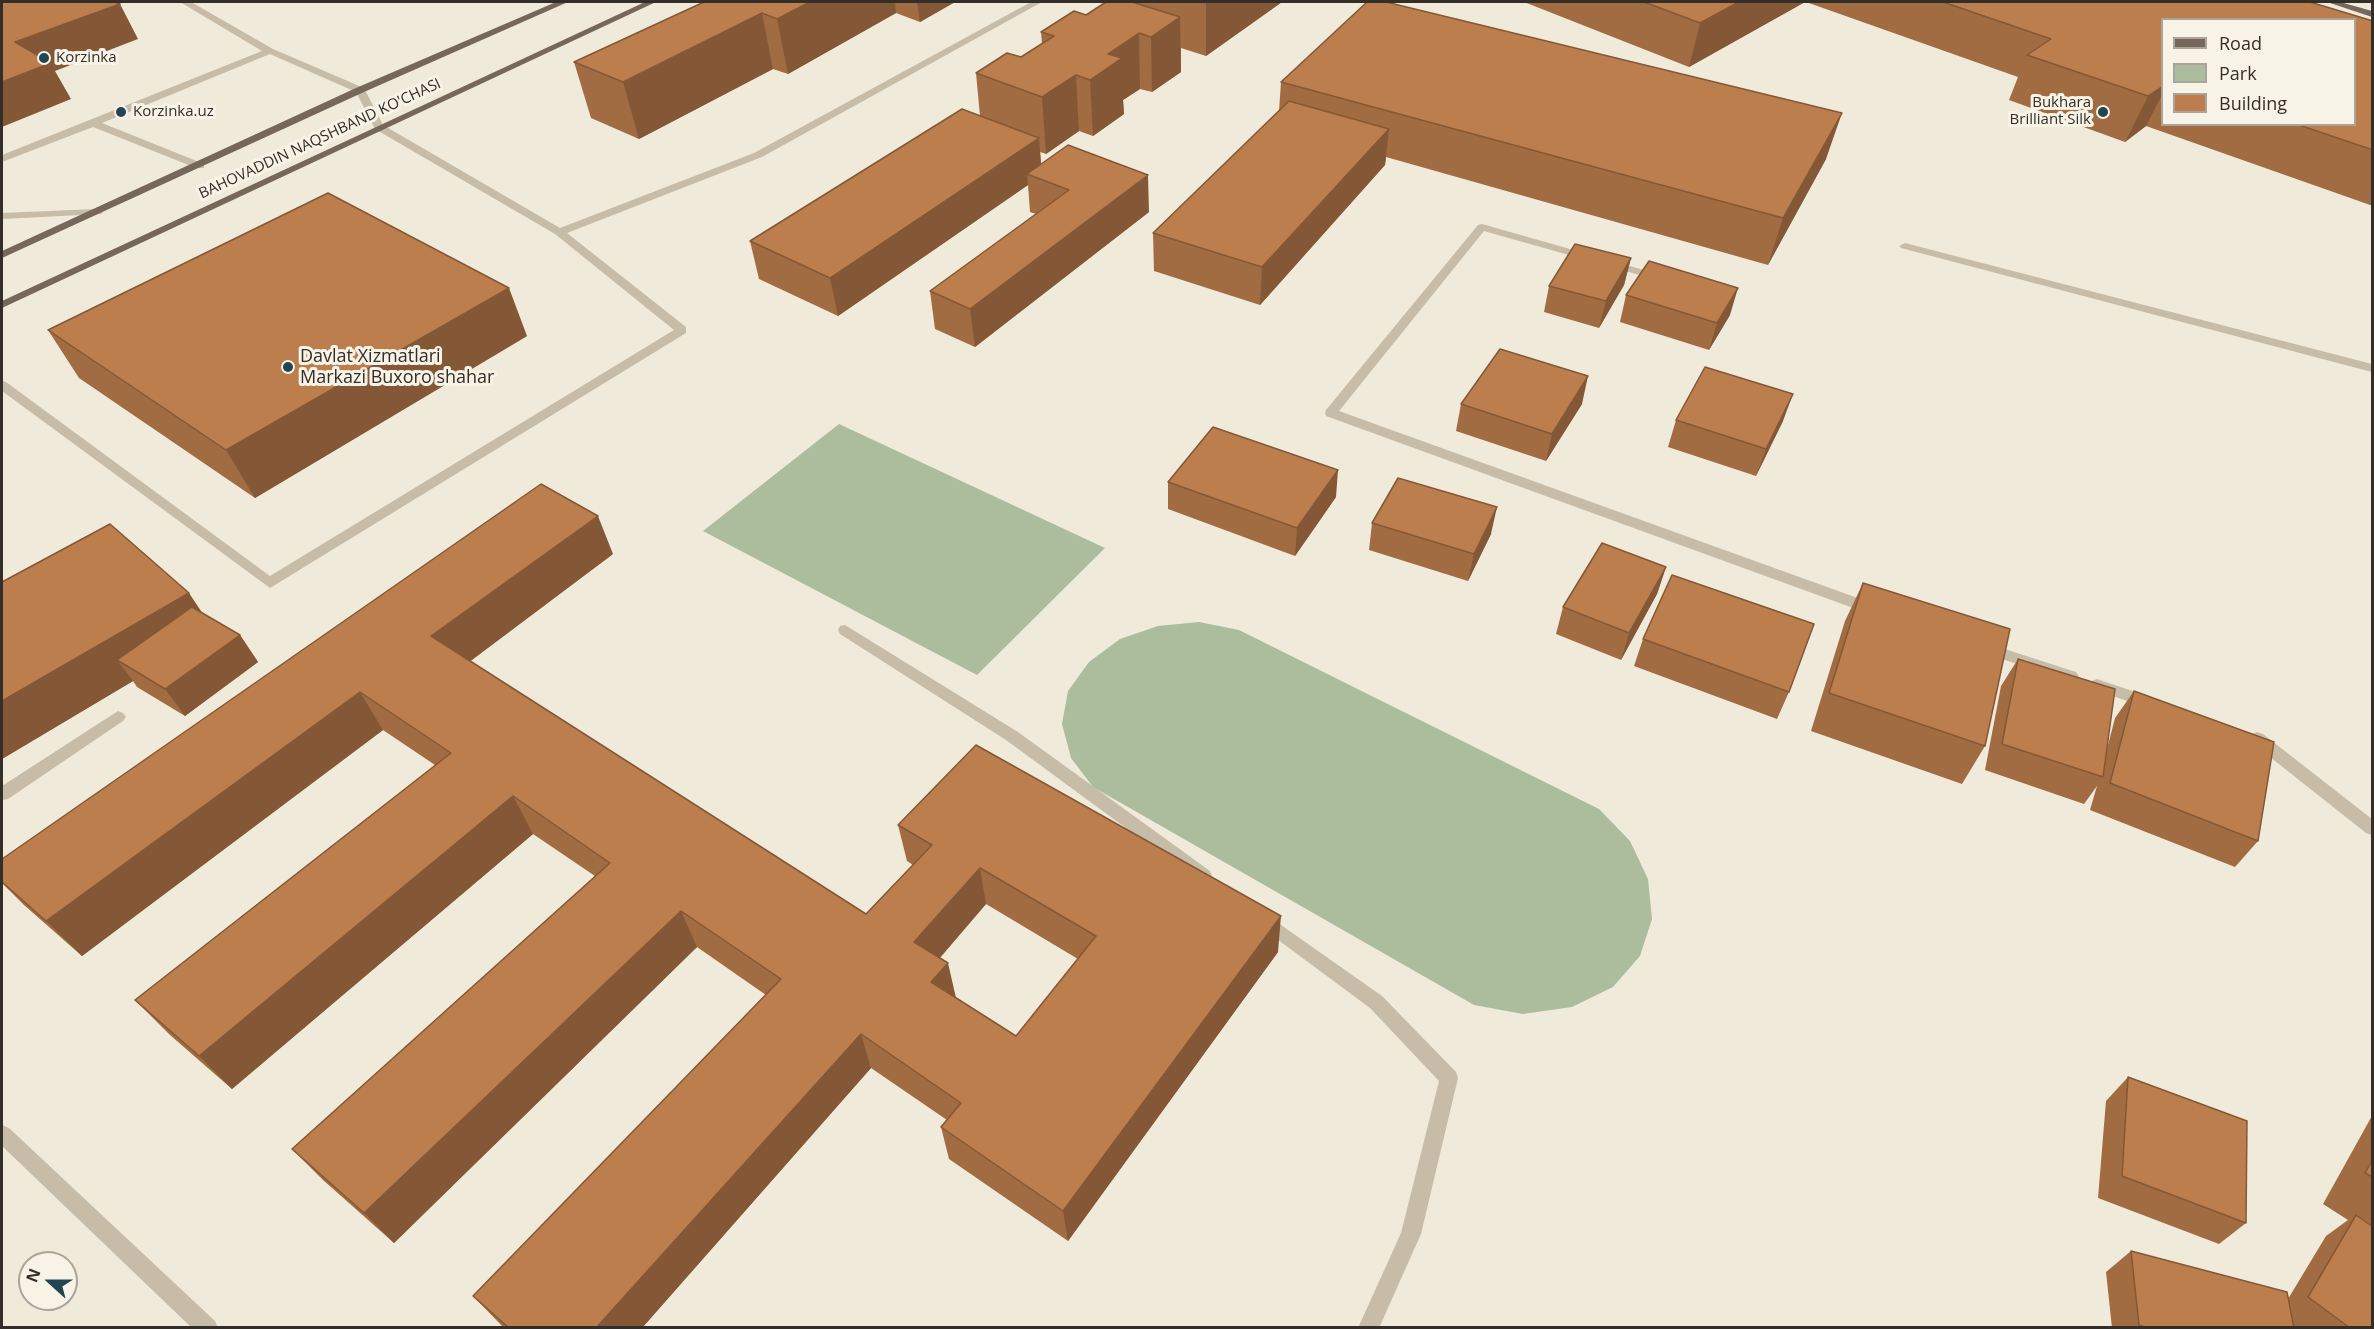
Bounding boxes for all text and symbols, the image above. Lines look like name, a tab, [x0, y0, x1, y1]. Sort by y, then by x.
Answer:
legend	[2161, 18, 2356, 126]
text: Road	[2219, 31, 2262, 55]
place label: Korzinka	[56, 49, 117, 67]
marker: Korzinka	[37, 51, 51, 65]
text: Park	[2219, 61, 2257, 85]
street label: BAHOVADDIN NAQSHBAND KO'CHASI	[196, 75, 444, 203]
text: Building	[2219, 91, 2287, 115]
place label: Bukhara Brilliant Silk	[2010, 94, 2091, 129]
place label: Korzinka.uz	[133, 103, 214, 121]
marker: Korzinka.uz	[114, 105, 128, 119]
marker: Bukhara Brilliant Silk	[2096, 105, 2110, 119]
place label: Davlat Xizmatlari Markazi Buxoro shahar	[300, 346, 494, 388]
marker: Davlat Xizmatlari Markazi Buxoro shahar	[281, 360, 295, 374]
north arrow	[18, 1251, 78, 1311]
text: N	[20, 1265, 46, 1285]

